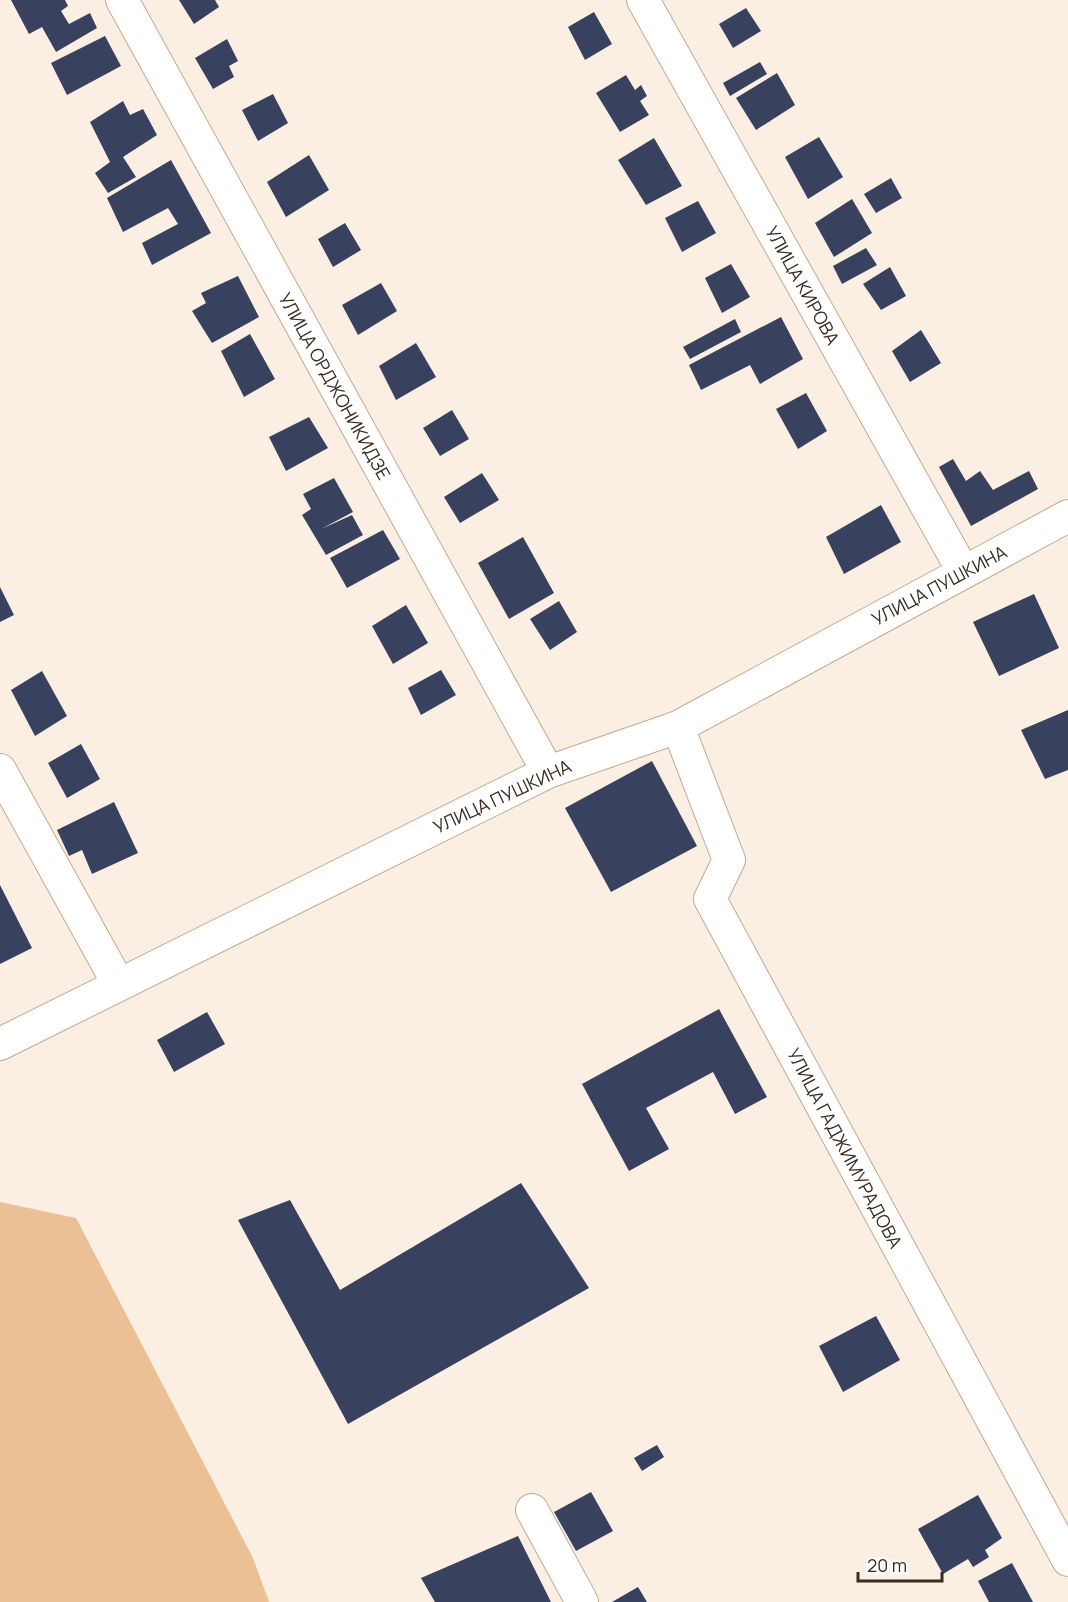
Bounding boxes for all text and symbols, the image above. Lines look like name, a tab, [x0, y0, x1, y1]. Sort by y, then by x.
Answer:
street label: УЛИЦА КИРОВА	[760, 221, 846, 349]
street label: УЛИЦА ОРДЖОНИКИДЗЕ	[274, 288, 396, 484]
street label: УЛИЦА ПУШКИНА	[867, 539, 1011, 631]
street label: УЛИЦА ПУШКИНА	[429, 753, 575, 838]
street label: УЛИЦА ГАДЖИМУРАДОВА	[782, 1044, 908, 1253]
scale bar	[858, 1545, 942, 1583]
text: 20 m	[867, 1553, 907, 1577]

